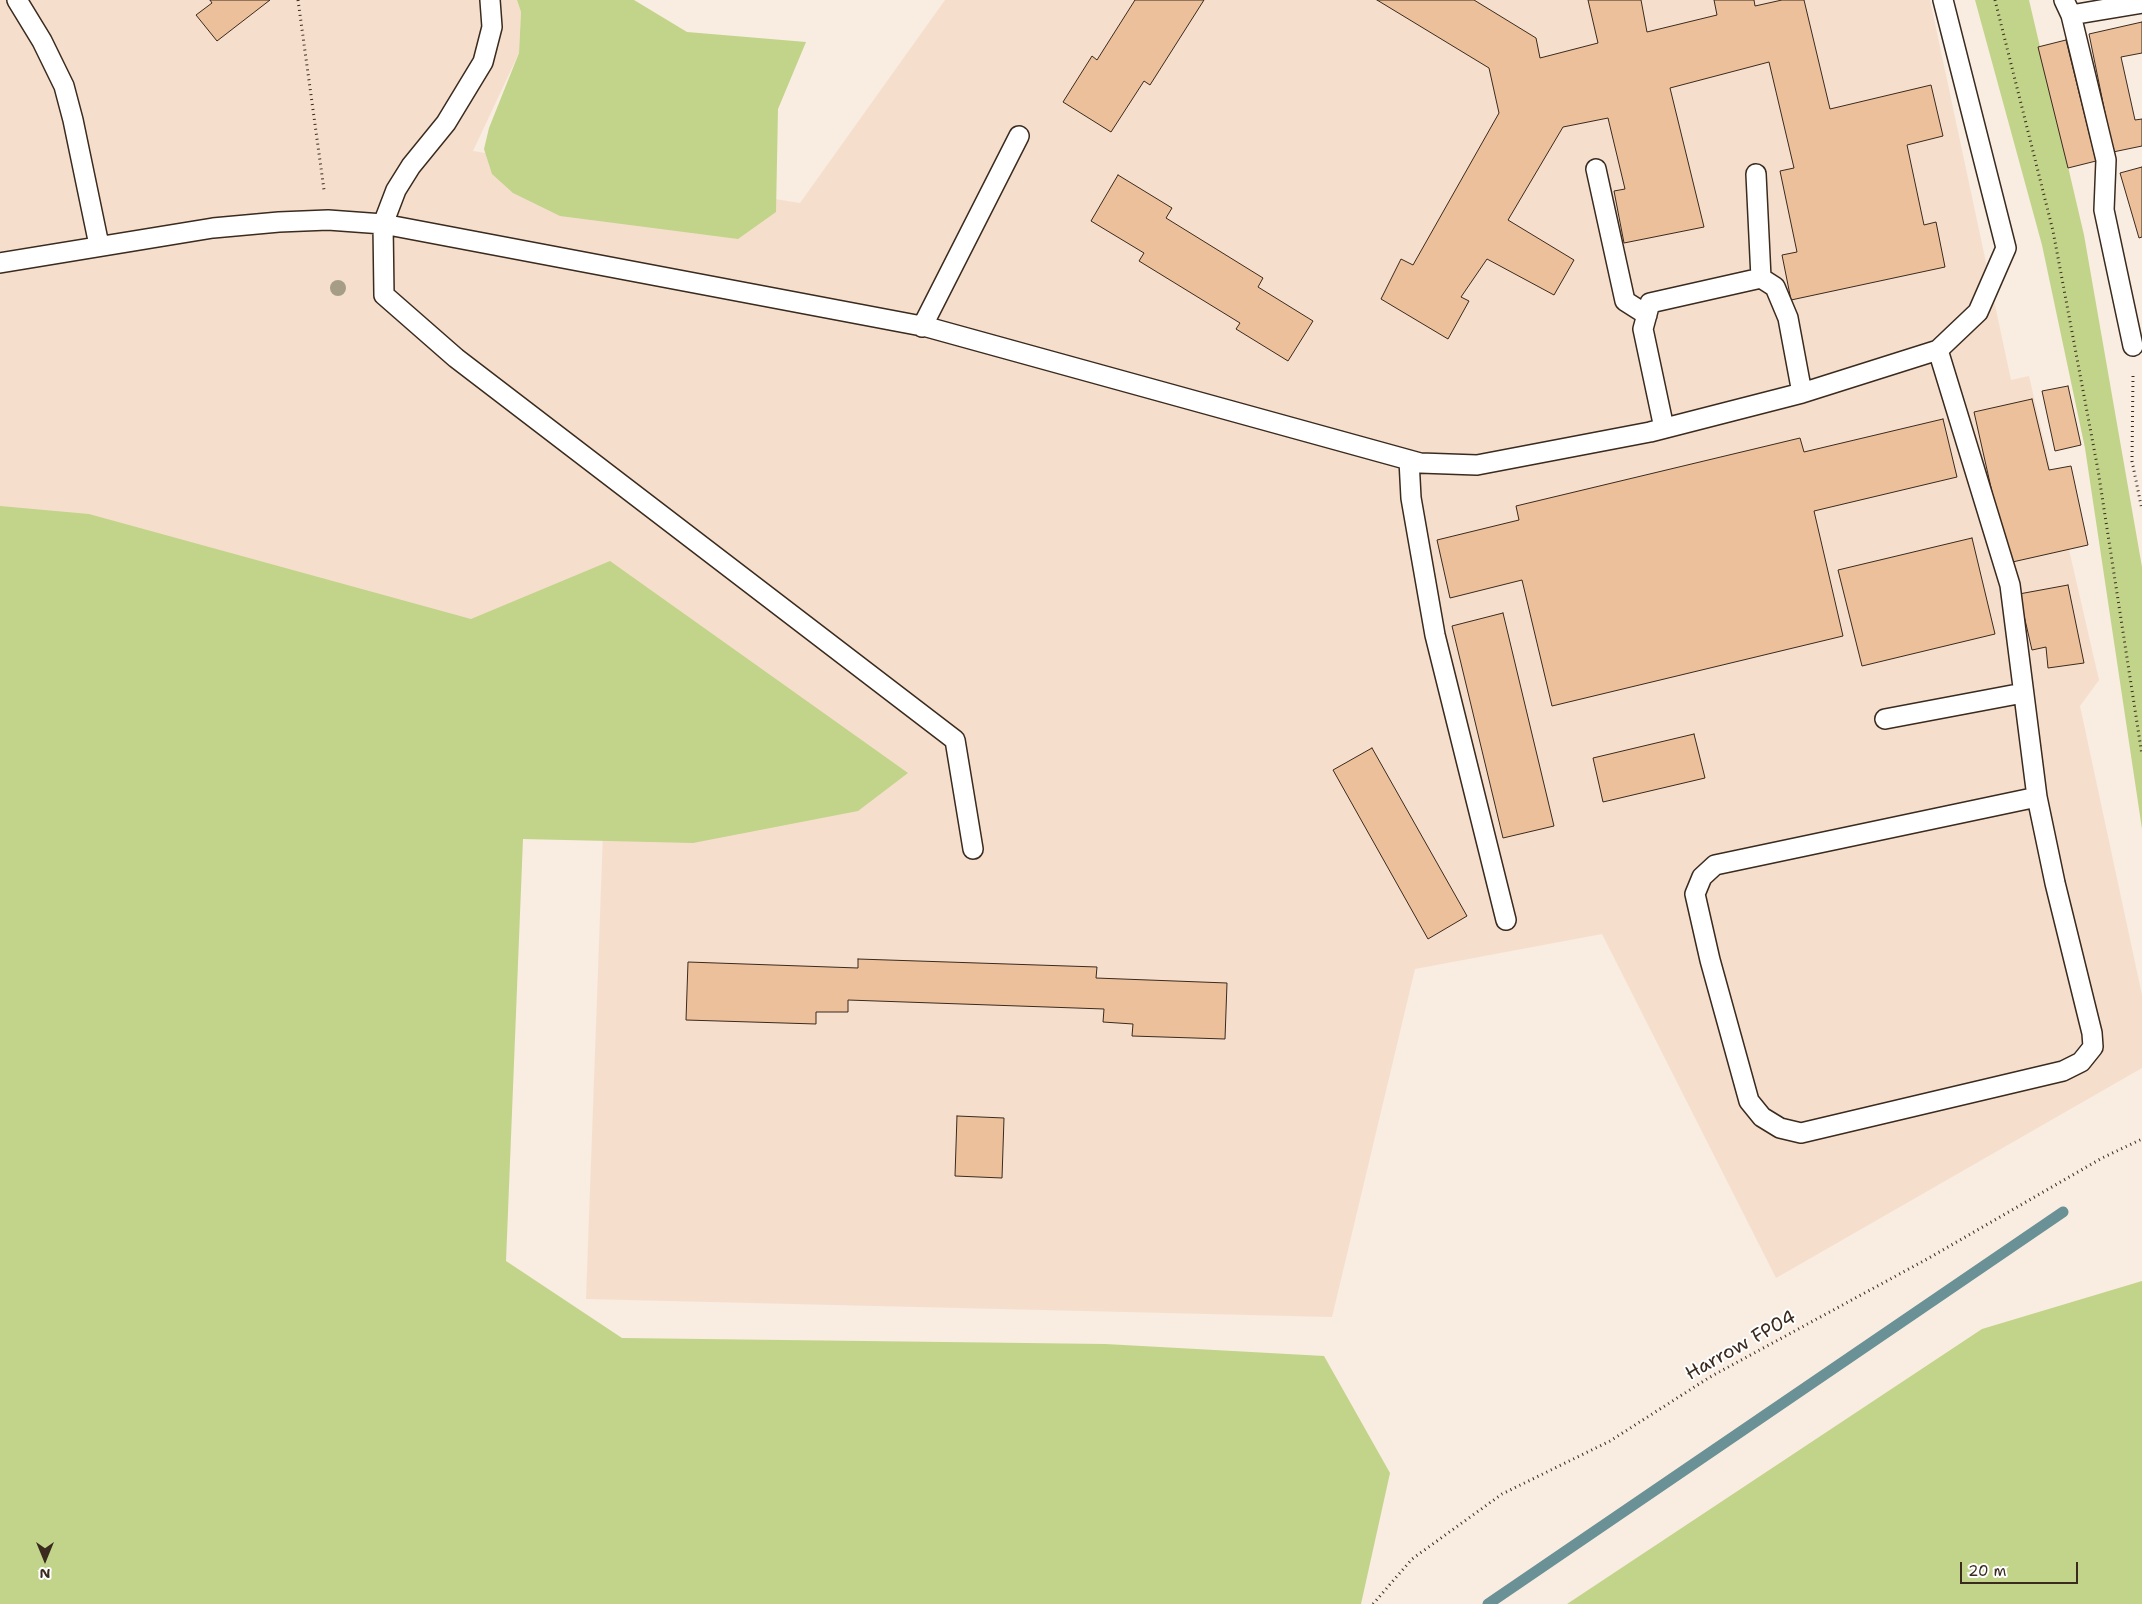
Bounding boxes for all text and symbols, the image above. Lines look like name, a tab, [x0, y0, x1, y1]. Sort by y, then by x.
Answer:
street label: Harrow FP04	[1682, 1306, 1800, 1386]
north arrow	[20, 1534, 70, 1584]
scale bar	[1962, 1552, 2080, 1584]
text: 20 m	[1968, 1561, 2007, 1581]
text: N	[39, 1565, 51, 1583]

